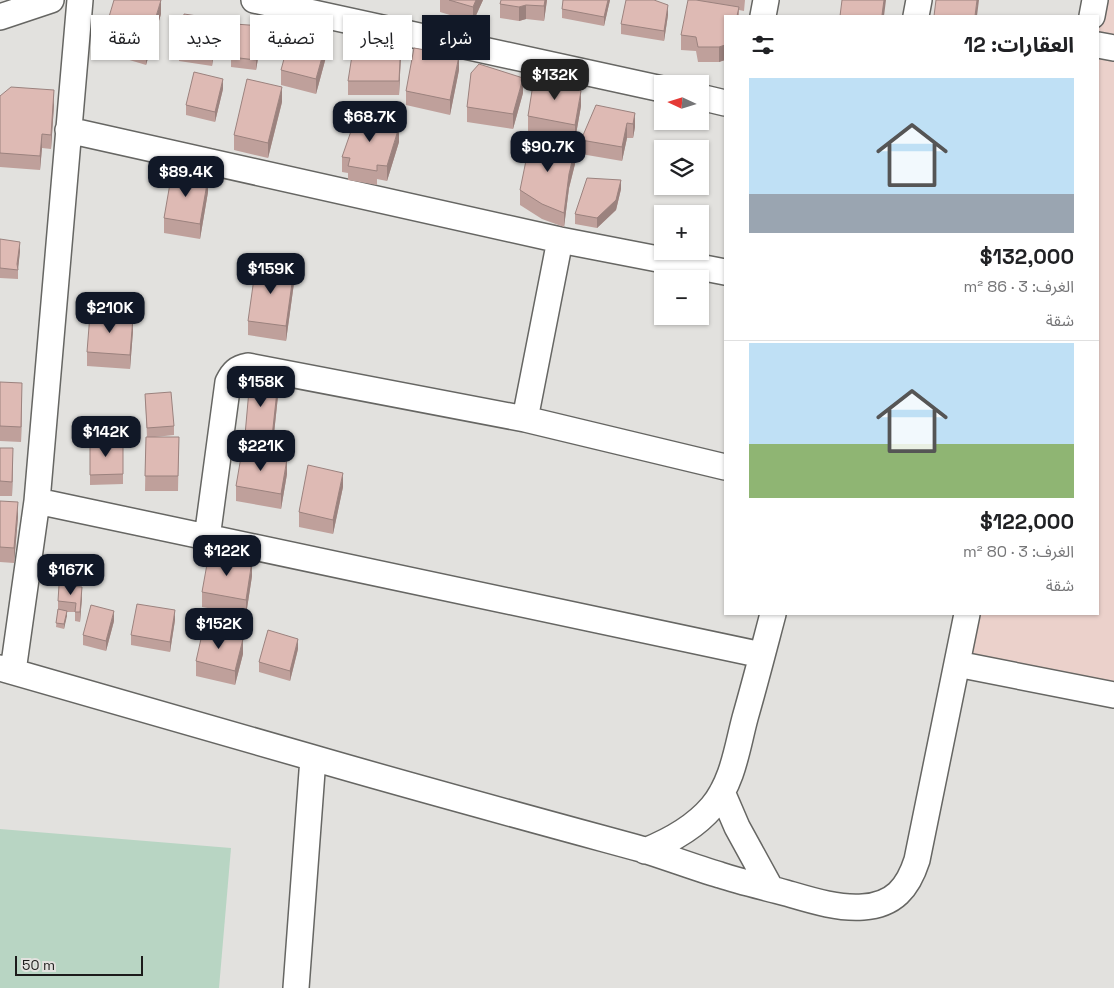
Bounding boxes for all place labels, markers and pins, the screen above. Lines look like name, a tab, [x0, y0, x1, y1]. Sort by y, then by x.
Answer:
pin: $132K	[520, 58, 590, 101]
pin: $68.7K	[329, 100, 411, 143]
pin: $90.7K	[507, 130, 589, 173]
pin: $89.4K	[145, 156, 227, 198]
pin: $159K	[236, 252, 306, 295]
pin: $210K	[75, 292, 145, 334]
pin: $158K	[226, 366, 296, 408]
pin: $142K	[71, 416, 141, 458]
pin: $221K	[226, 430, 296, 472]
pin: $122K	[192, 534, 262, 577]
pin: $167K	[36, 554, 106, 596]
pin: $152K	[184, 608, 254, 650]

